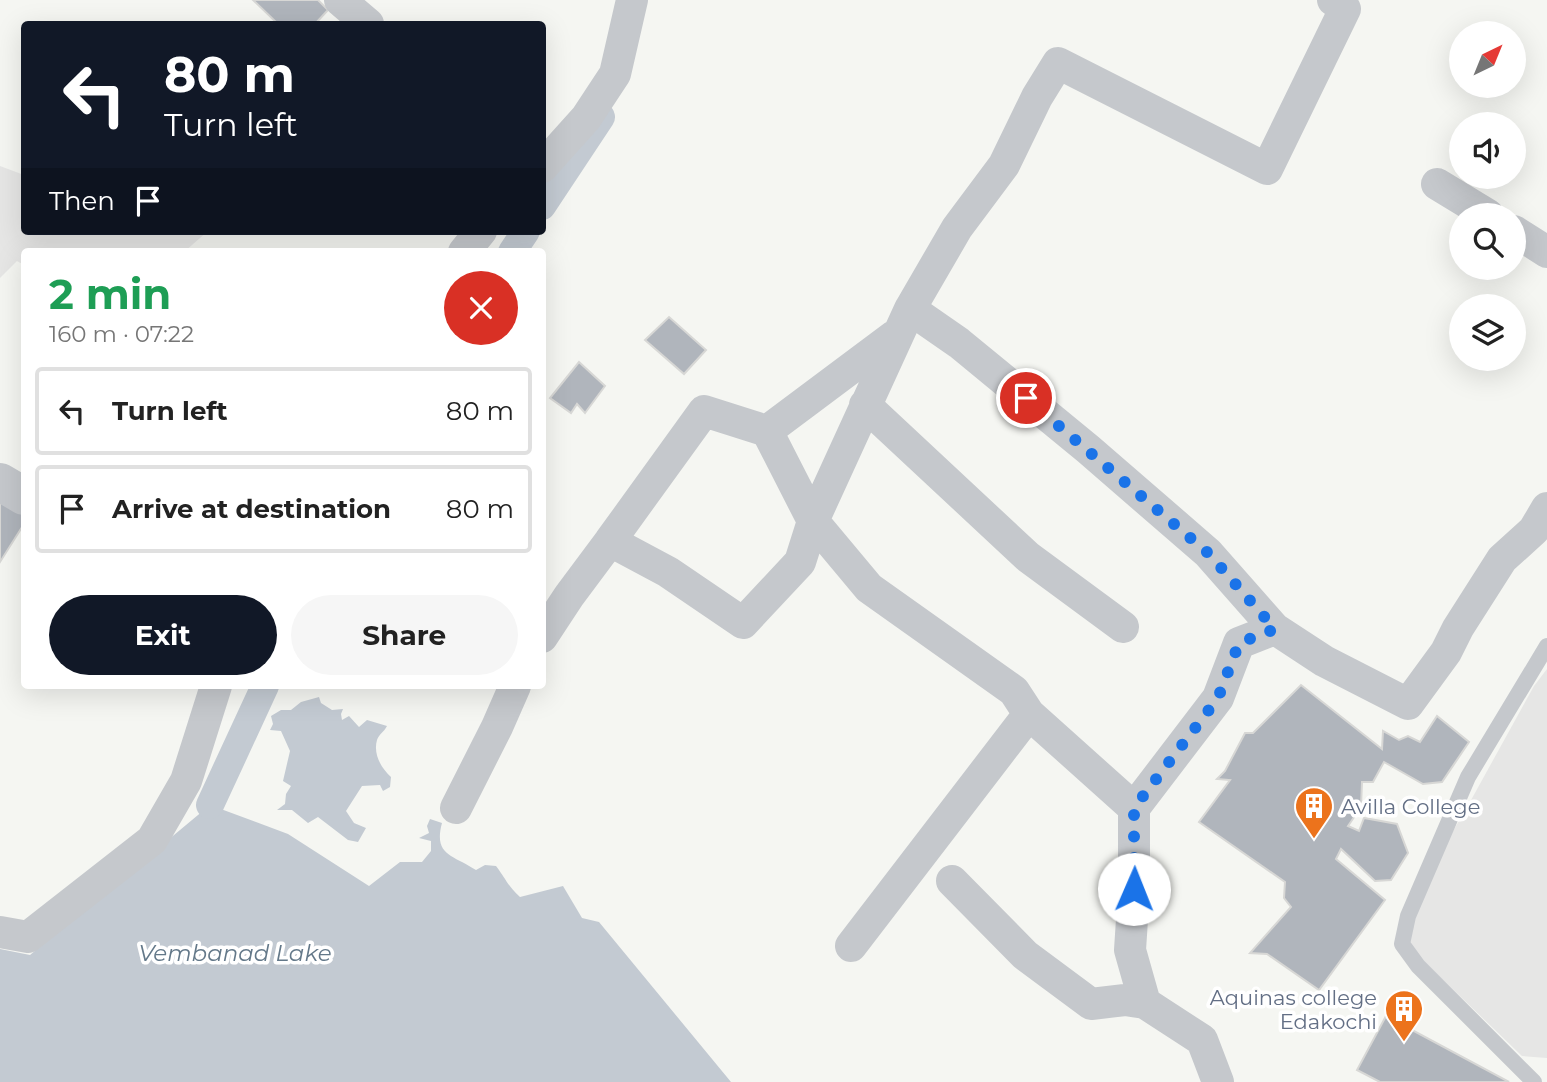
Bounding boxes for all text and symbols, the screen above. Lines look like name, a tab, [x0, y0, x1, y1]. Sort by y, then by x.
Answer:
north arrow	[1449, 21, 1526, 98]
map controls	[1449, 21, 1526, 371]
text: 80 m	[164, 45, 295, 104]
icon: left	[49, 49, 140, 140]
text: Turn left	[164, 105, 298, 144]
button: sound	[1449, 112, 1526, 189]
icon: arrive	[129, 182, 167, 220]
text: Then	[49, 185, 115, 217]
button: search	[1449, 203, 1526, 280]
text: 2 min	[49, 268, 171, 320]
button: close	[444, 271, 518, 345]
button: layers	[1449, 294, 1526, 371]
text: 160 m · 07:22	[49, 320, 194, 348]
pin	[996, 368, 1056, 428]
icon: arrive	[1007, 379, 1045, 417]
icon: left	[53, 392, 91, 430]
text: Turn left	[112, 395, 228, 427]
text: 80 m	[446, 395, 514, 427]
icon: arrive	[53, 490, 91, 528]
text: Arrive at destination	[112, 493, 391, 525]
text: 80 m	[446, 493, 514, 525]
button: Exit	[49, 595, 277, 675]
button: Share	[291, 595, 518, 675]
building icon: Avilla College	[1293, 785, 1335, 840]
place label: Avilla College	[1341, 794, 1480, 819]
position arrow	[1097, 852, 1171, 926]
water label: Vembanad Lake	[138, 939, 332, 967]
place label: Aquinas college Edakochi	[1210, 985, 1377, 1034]
building icon: Aquinas college Edakochi	[1383, 988, 1425, 1043]

